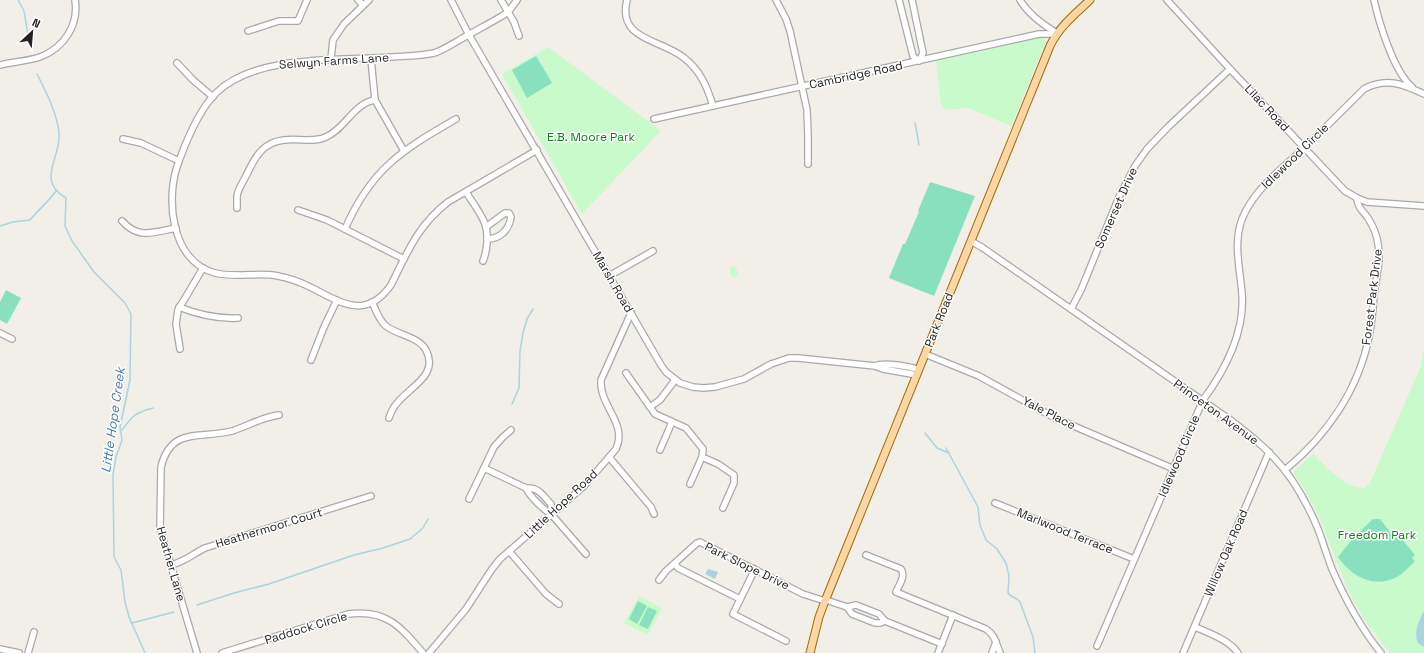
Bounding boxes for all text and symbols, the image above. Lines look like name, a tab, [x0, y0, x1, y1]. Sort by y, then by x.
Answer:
north arrow	[12, 12, 52, 52]
text: N	[30, 15, 43, 31]
street label: Selwyn Farms Lane	[278, 49, 390, 73]
street label: Cambridge Road	[808, 57, 904, 93]
street label: Lilac Road	[1241, 81, 1293, 135]
street label: Idlewood Circle	[1258, 120, 1332, 192]
park label: E.B. Moore Park	[547, 129, 636, 145]
street label: Somerset Drive	[1091, 165, 1141, 251]
street label: Forest Park Drive	[1358, 248, 1386, 346]
street label: Marsh Road	[589, 249, 637, 315]
street label: Park Road	[921, 290, 957, 350]
water label: Little Hope Creek	[97, 364, 129, 474]
street label: Princeton Avenue	[1170, 376, 1262, 448]
street label: Yale Place	[1020, 393, 1078, 433]
street label: Idlewood Circle	[1154, 412, 1204, 500]
street label: Little Hope Road	[521, 466, 601, 542]
street label: Heathermoor Court	[213, 504, 325, 552]
street label: Marlwood Terrace	[1015, 504, 1115, 558]
street label: Willow Oak Road	[1200, 507, 1252, 599]
street label: Heather Lane	[153, 525, 189, 603]
park label: Freedom Park	[1338, 527, 1417, 543]
street label: Park Slope Drive	[702, 539, 792, 593]
street label: Paddock Circle	[263, 608, 349, 648]

